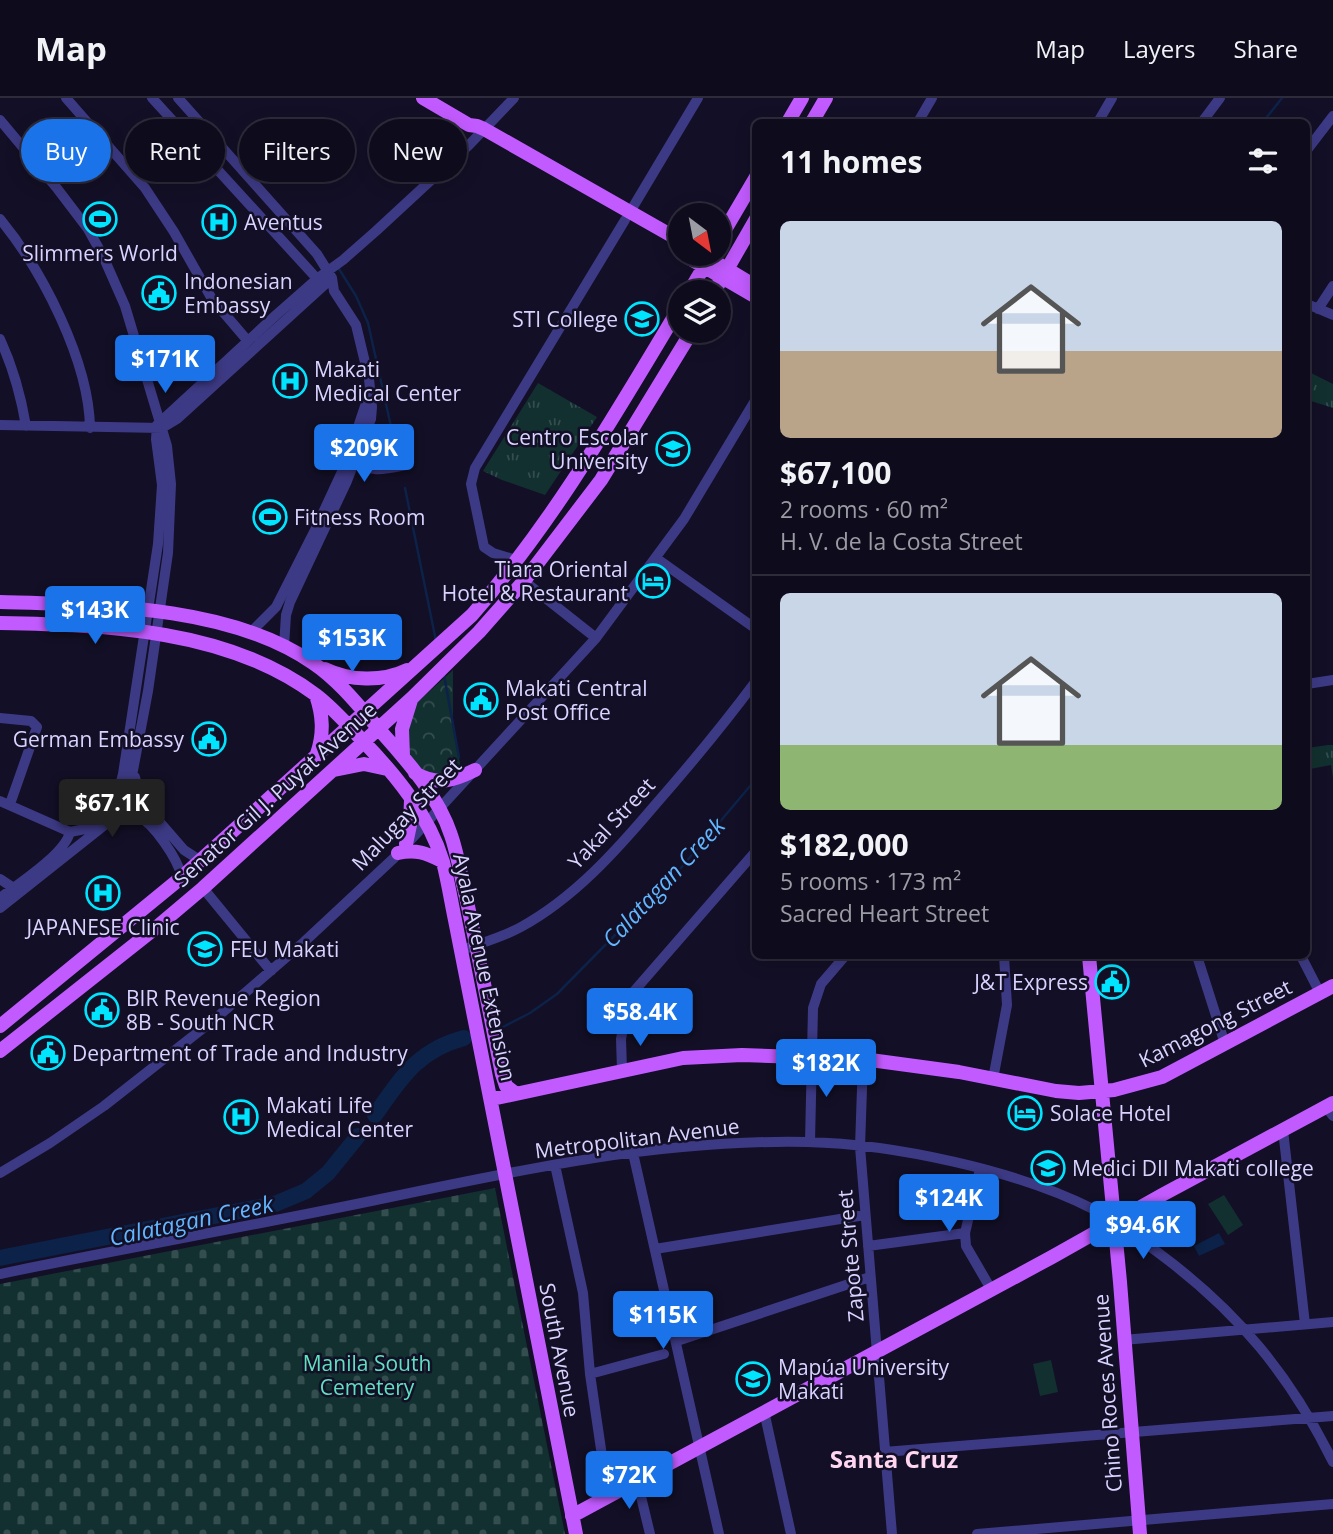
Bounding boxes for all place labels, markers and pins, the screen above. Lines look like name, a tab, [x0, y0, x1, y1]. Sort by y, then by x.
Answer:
sports icon: Slimmers World	[81, 200, 119, 238]
hospital icon: Aventus	[200, 203, 238, 241]
place label: Aventus	[244, 208, 323, 236]
place label: Slimmers World	[22, 239, 178, 267]
place label: Indonesian Embassy	[184, 267, 293, 319]
public building icon: Indonesian Embassy	[140, 274, 178, 312]
school or university icon: STI College	[623, 300, 661, 338]
place label: STI College	[512, 305, 618, 333]
pin: $171K	[116, 336, 214, 395]
place label: Makati Medical Center	[314, 355, 461, 407]
hospital icon: Makati Medical Center	[271, 362, 309, 400]
place label: Centro Escolar University	[506, 423, 648, 475]
pin: $209K	[315, 424, 413, 484]
school or university icon: Centro Escolar University	[654, 430, 692, 468]
sports icon: Fitness Room	[251, 498, 289, 536]
place label: Fitness Room	[294, 503, 425, 531]
place label: Tiara Oriental Hotel & Restaurant	[442, 555, 628, 607]
hotel icon: Tiara Oriental Hotel & Restaurant	[634, 562, 672, 600]
pin: $143K	[46, 587, 144, 646]
pin: $153K	[303, 614, 401, 674]
place label: Makati Central Post Office	[505, 674, 647, 726]
public building icon: Makati Central Post Office	[462, 681, 500, 719]
public building icon: German Embassy	[190, 720, 228, 758]
place label: German Embassy	[13, 725, 184, 753]
pin: $67.1K	[55, 780, 169, 839]
hospital icon: JAPANESE Clinic	[84, 874, 122, 912]
place label: JAPANESE Clinic	[24, 913, 180, 941]
school or university icon: FEU Makati	[186, 930, 224, 968]
place label: FEU Makati	[230, 935, 339, 963]
public building icon: J&T Express	[1093, 963, 1131, 1001]
place label: J&T Express	[972, 968, 1088, 996]
place label: BIR Revenue Region 8B - South NCR	[126, 984, 321, 1036]
pin: $58.4K	[583, 988, 697, 1048]
public building icon: BIR Revenue Region 8B - South NCR	[83, 991, 121, 1029]
public building icon: Department of Trade and Industry	[29, 1034, 67, 1072]
place label: Department of Trade and Industry	[72, 1039, 408, 1067]
pin: $182K	[777, 1040, 875, 1099]
place label: Makati Life Medical Center	[266, 1091, 413, 1143]
hotel icon: Solace Hotel	[1006, 1094, 1044, 1132]
hospital icon: Makati Life Medical Center	[222, 1098, 260, 1136]
place label: Solace Hotel	[1050, 1099, 1171, 1127]
school or university icon: Medici DII Makati college	[1029, 1149, 1067, 1187]
place label: Medici DII Makati college	[1072, 1154, 1314, 1182]
pin: $124K	[900, 1174, 998, 1234]
pin: $94.6K	[1086, 1202, 1200, 1261]
pin: $115K	[614, 1292, 712, 1351]
place label: Mapúa University Makati	[778, 1353, 950, 1405]
school or university icon: Mapúa University Makati	[734, 1360, 772, 1398]
pin: $72K	[588, 1452, 670, 1511]

